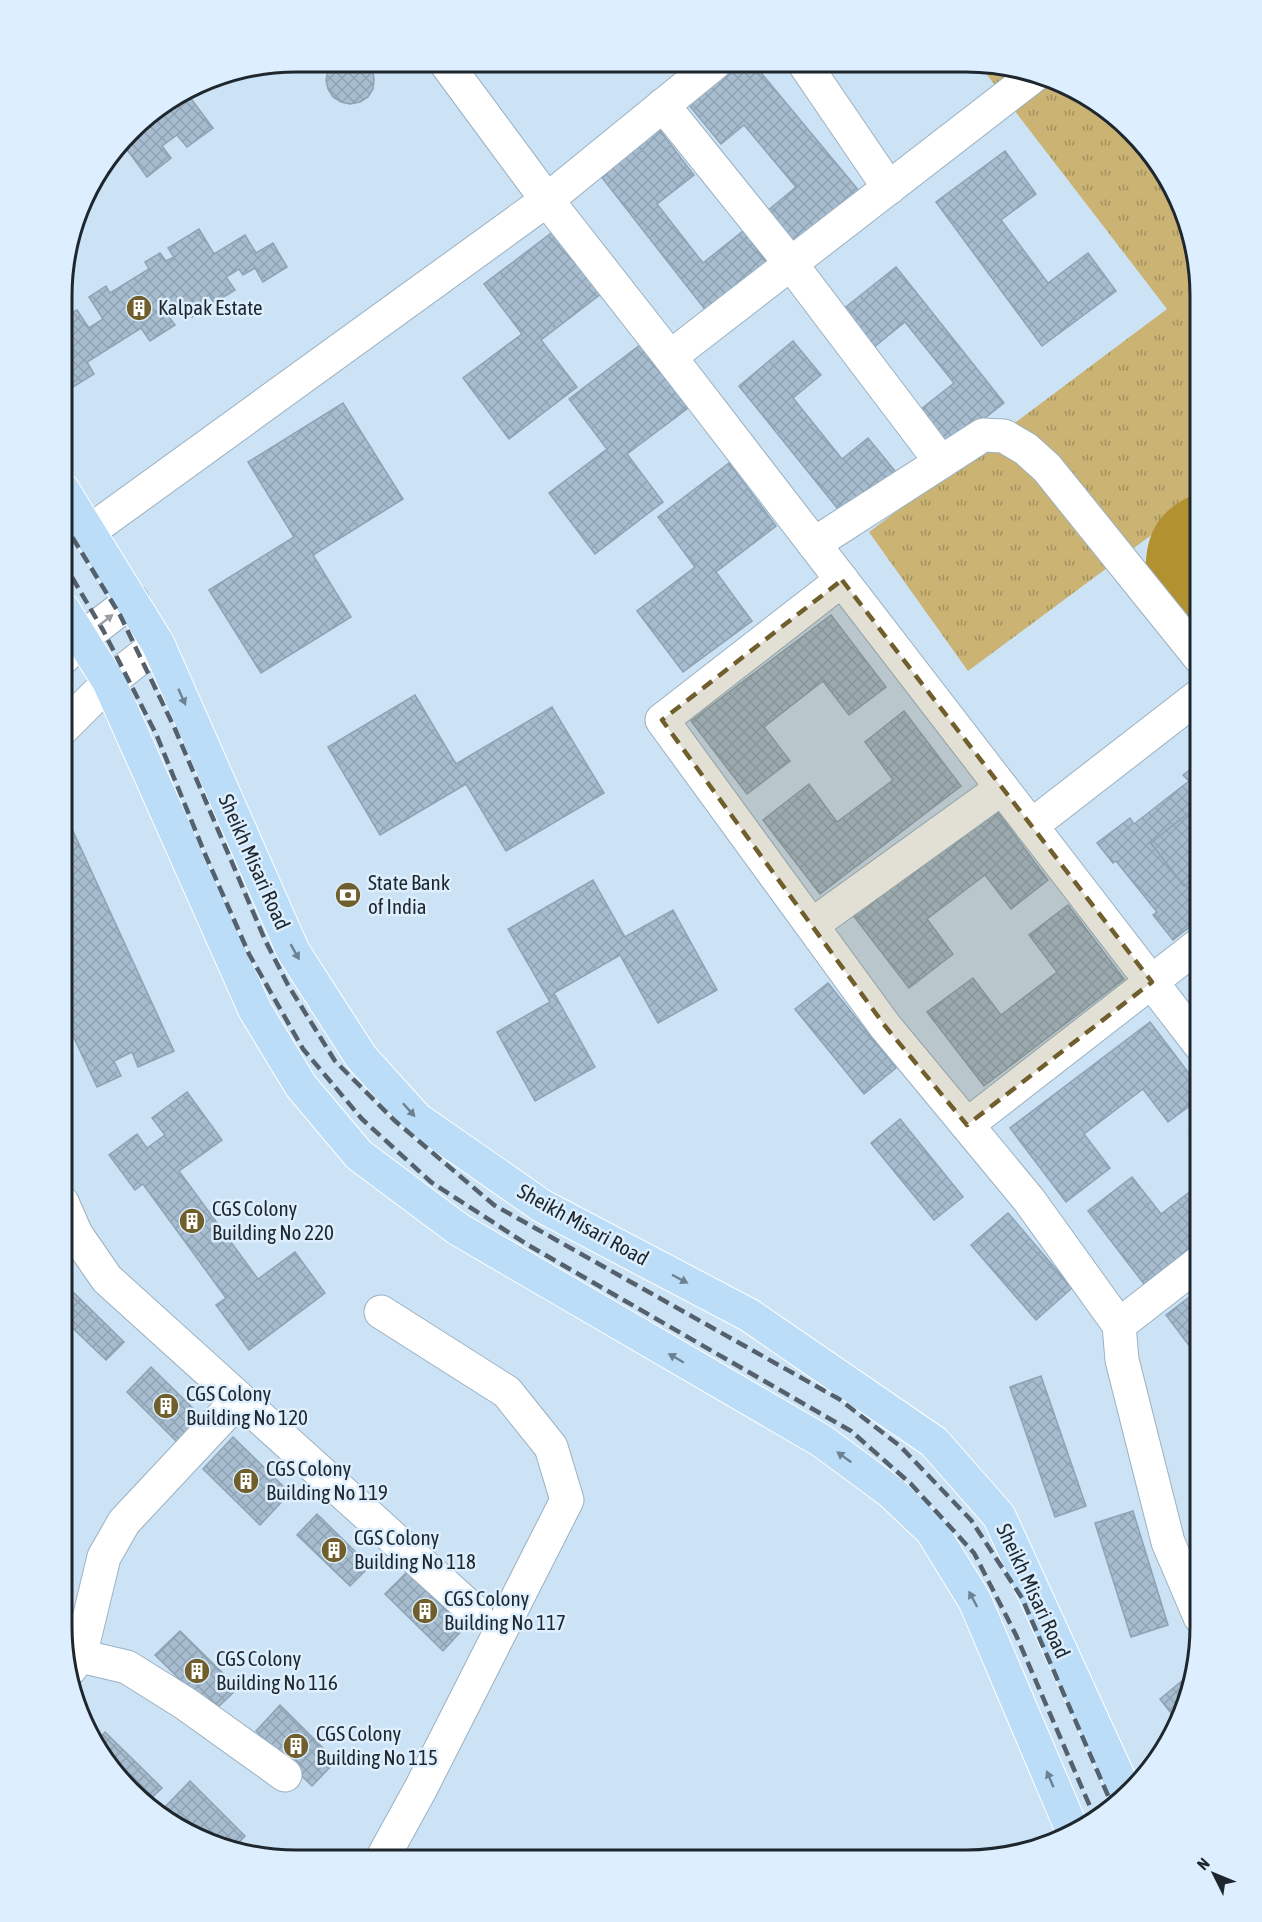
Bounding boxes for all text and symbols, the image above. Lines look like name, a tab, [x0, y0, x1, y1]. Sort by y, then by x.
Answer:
building icon: Kalpak Estate	[124, 293, 154, 323]
place label: Kalpak Estate	[158, 295, 263, 319]
one-way arrow	[99, 614, 114, 626]
one-way arrow	[177, 689, 187, 707]
street label: Sheikh Misari Road	[214, 790, 296, 933]
place label: State Bank of India	[368, 870, 450, 918]
bank icon: State Bank of India	[333, 880, 363, 910]
one-way arrow	[290, 944, 300, 961]
one-way arrow	[402, 1102, 415, 1117]
street label: Sheikh Misari Road	[514, 1178, 653, 1270]
place label: CGS Colony Building No 220	[212, 1196, 334, 1244]
building icon: CGS Colony Building No 220	[177, 1206, 207, 1236]
one-way arrow	[672, 1274, 689, 1284]
one-way arrow	[668, 1352, 684, 1363]
place label: CGS Colony Building No 120	[186, 1381, 308, 1429]
building icon: CGS Colony Building No 120	[151, 1391, 181, 1421]
one-way arrow	[836, 1452, 851, 1464]
place label: CGS Colony Building No 119	[266, 1456, 388, 1504]
building icon: CGS Colony Building No 119	[231, 1466, 261, 1496]
street label: Sheikh Misari Road	[992, 1519, 1076, 1662]
place label: CGS Colony Building No 118	[354, 1525, 476, 1573]
building icon: CGS Colony Building No 118	[319, 1535, 349, 1565]
place label: CGS Colony Building No 117	[444, 1586, 566, 1634]
one-way arrow	[968, 1590, 978, 1607]
building icon: CGS Colony Building No 117	[410, 1596, 440, 1626]
place label: CGS Colony Building No 116	[216, 1646, 338, 1694]
building icon: CGS Colony Building No 116	[182, 1656, 212, 1686]
place label: CGS Colony Building No 115	[316, 1721, 438, 1769]
building icon: CGS Colony Building No 115	[281, 1731, 311, 1761]
one-way arrow	[1045, 1769, 1055, 1787]
north arrow	[1184, 1844, 1244, 1904]
text: N	[1193, 1854, 1213, 1873]

